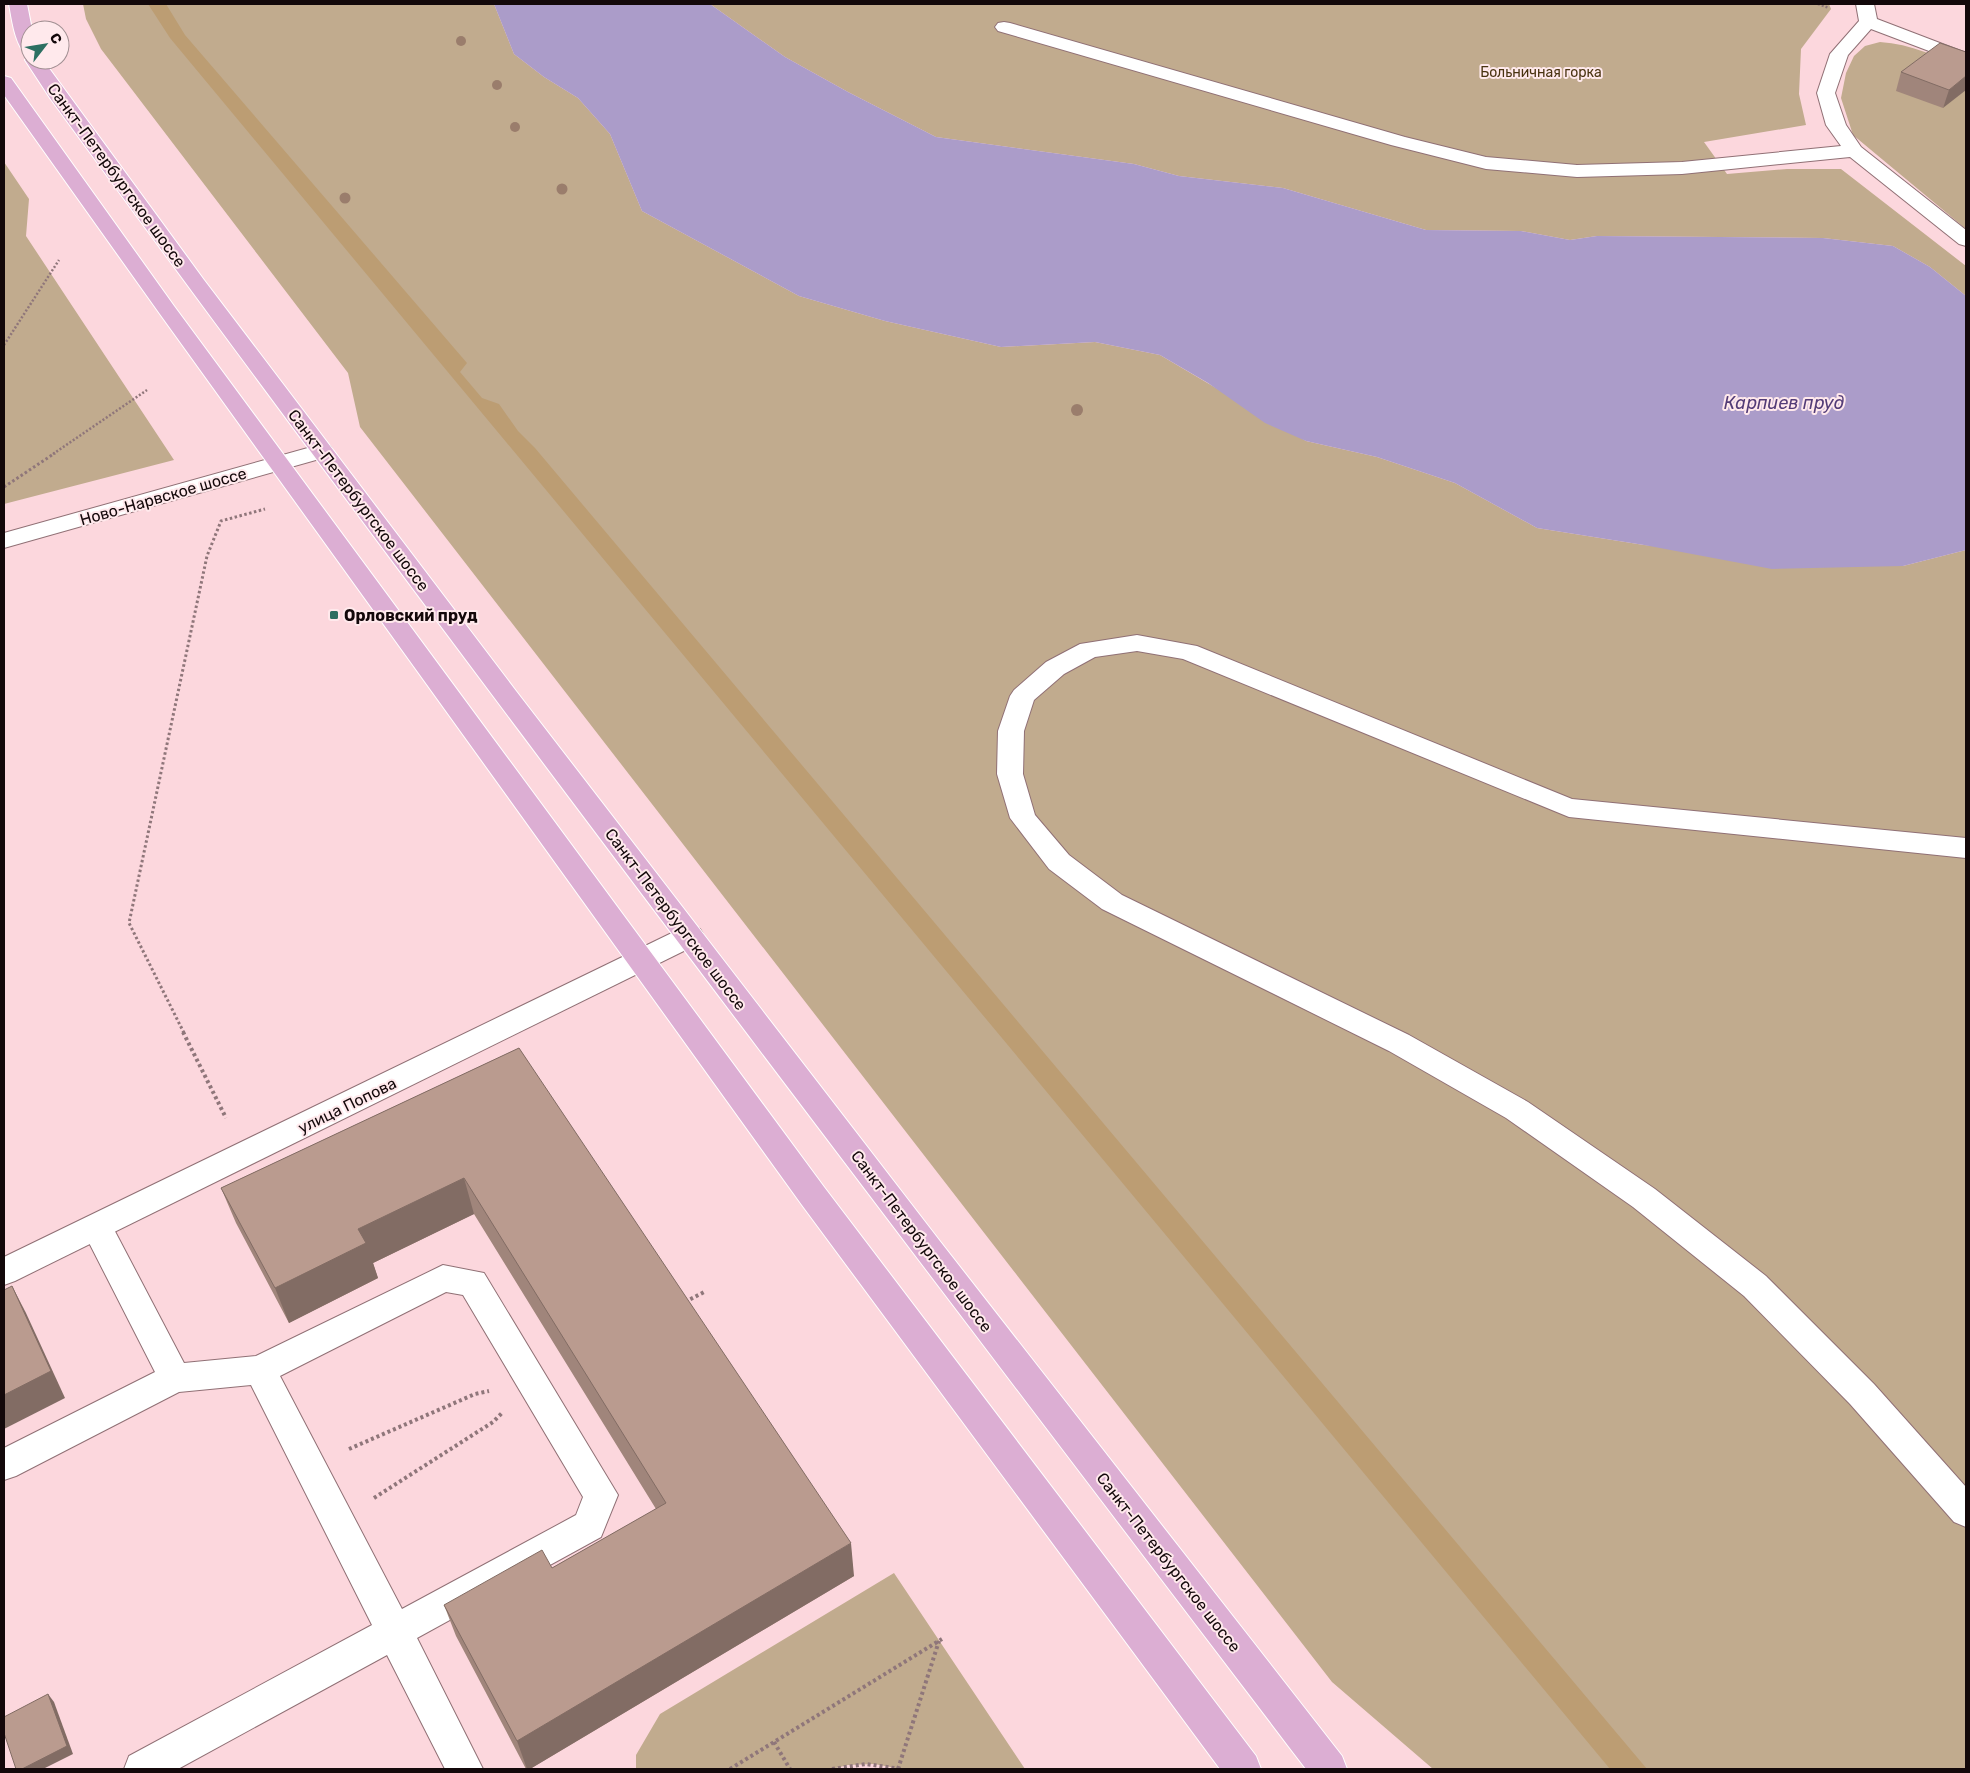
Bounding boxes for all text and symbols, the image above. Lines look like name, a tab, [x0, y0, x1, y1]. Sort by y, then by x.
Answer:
north arrow	[20, 20, 70, 70]
text: С	[46, 30, 66, 47]
park label: Больничная горка	[1480, 64, 1602, 81]
street label: Санкт-Петербургское шоссе	[44, 80, 190, 271]
water label: Карпиев пруд	[1724, 392, 1845, 414]
street label: Санкт-Петербургское шоссе	[284, 406, 433, 595]
street label: Ново-Нарвское шоссе	[78, 464, 249, 529]
place label: Орловский пруд	[344, 606, 478, 625]
marker: Орловский пруд	[328, 609, 340, 621]
street label: Санкт-Петербургское шоссе	[601, 825, 750, 1014]
street label: улица Попова	[295, 1073, 399, 1137]
street label: Санкт-Петербургское шоссе	[847, 1147, 996, 1336]
street label: Санкт-Петербургское шоссе	[1093, 1469, 1245, 1656]

